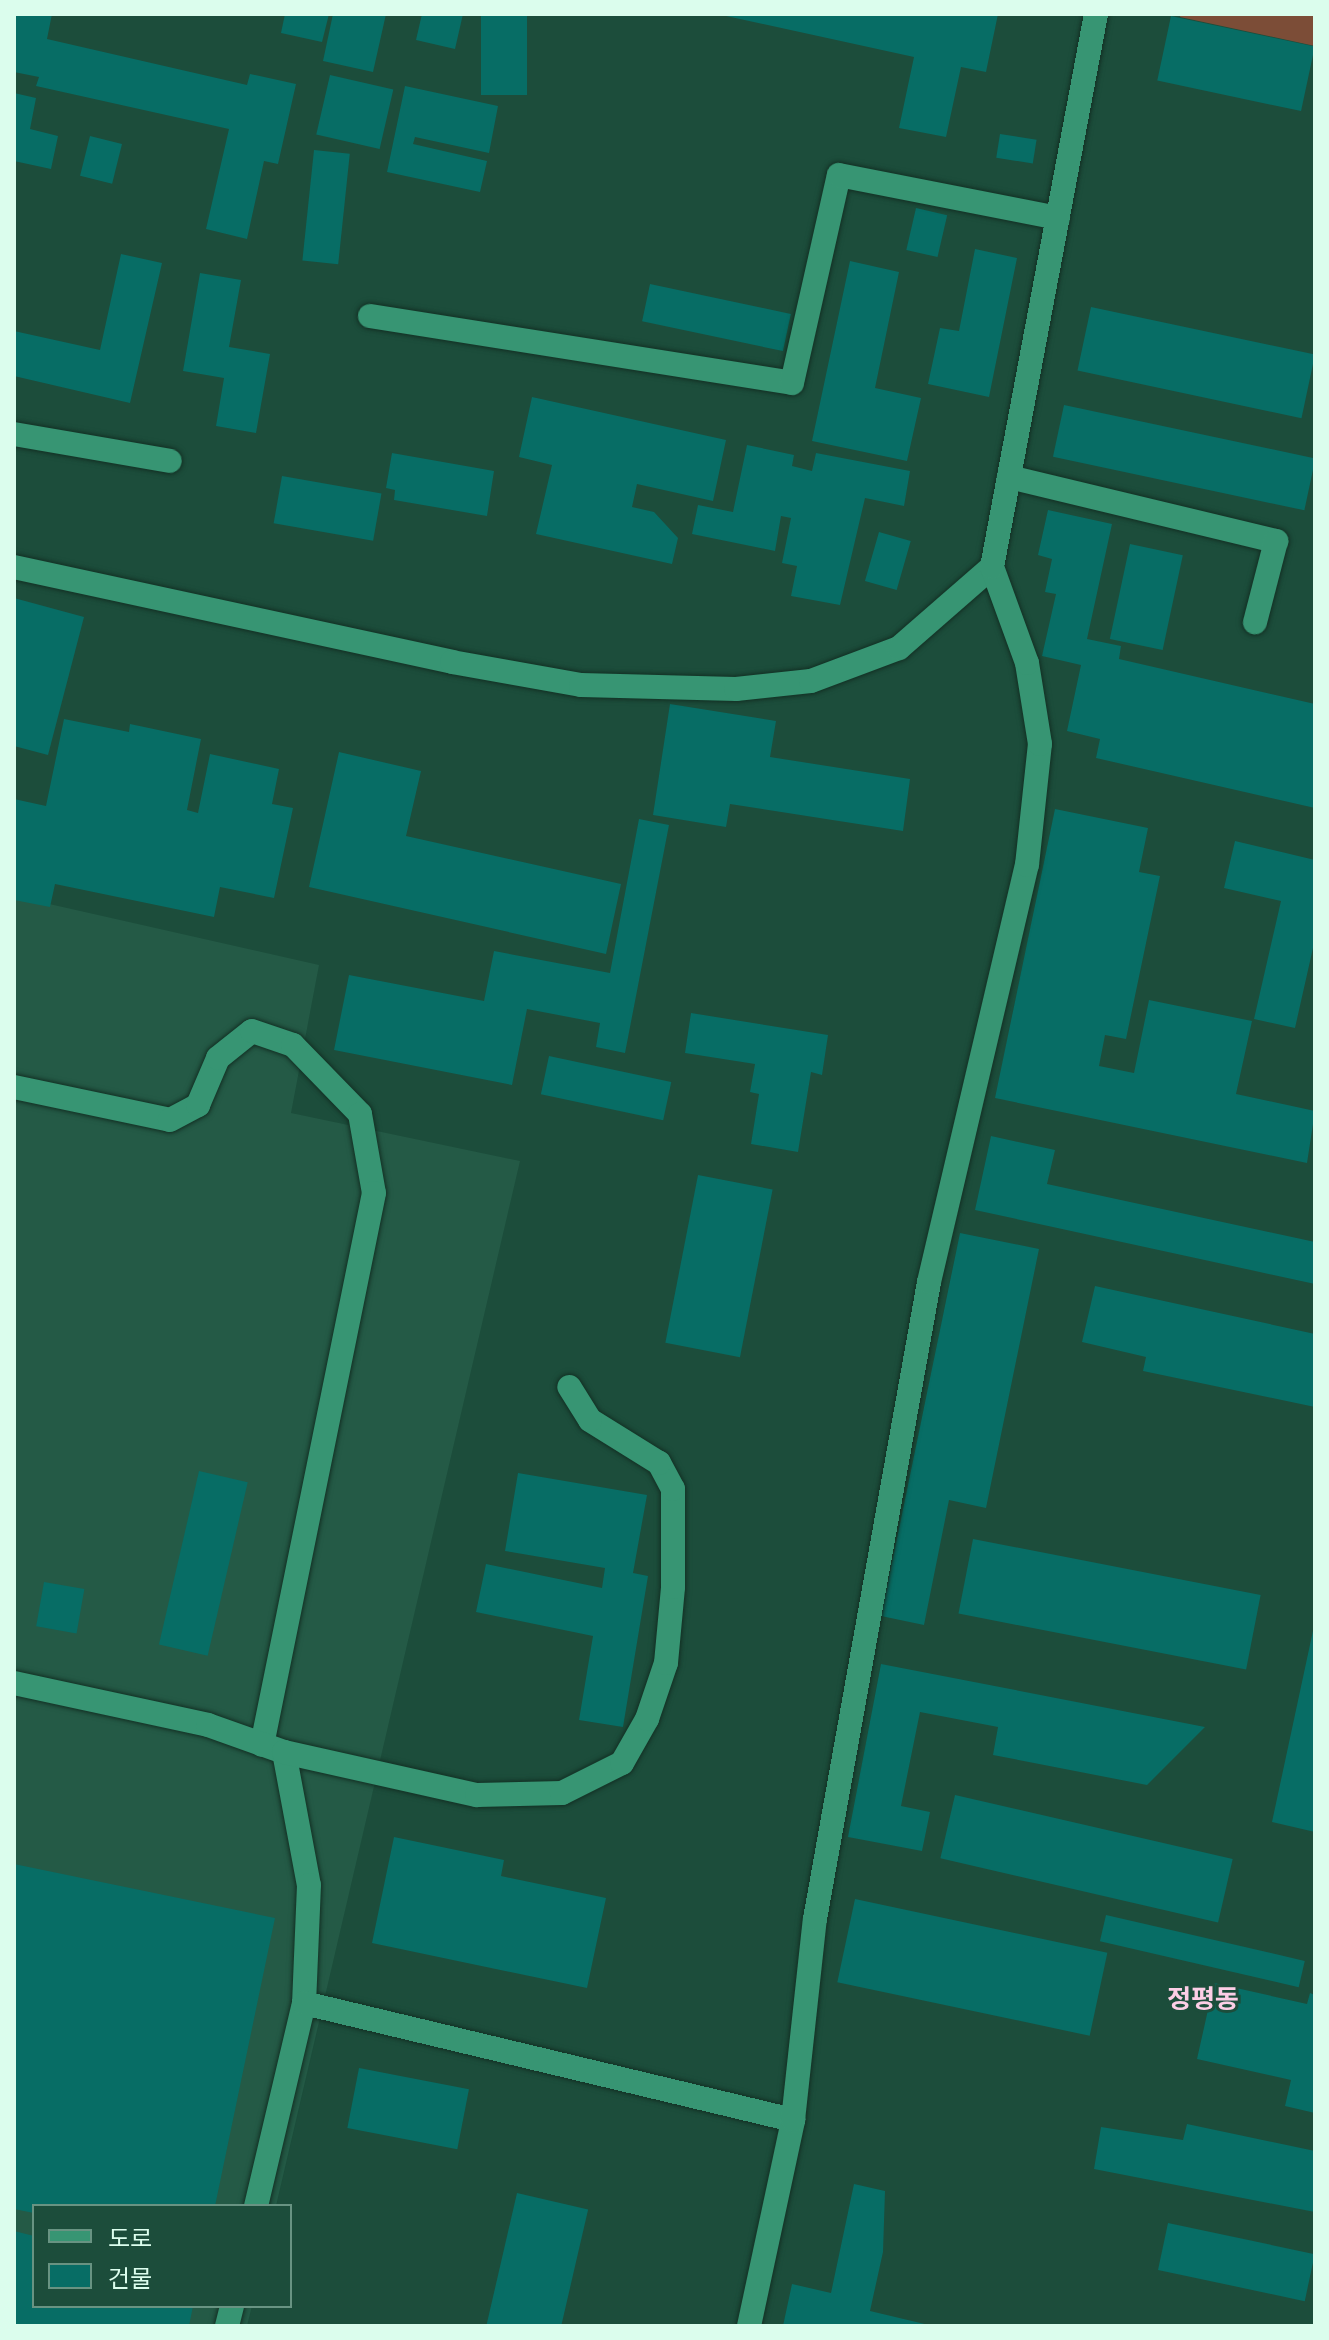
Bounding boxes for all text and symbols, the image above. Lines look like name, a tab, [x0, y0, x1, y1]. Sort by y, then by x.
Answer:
district label: 정평동	[1167, 1984, 1239, 2016]
legend	[32, 2204, 292, 2308]
text: 도로	[108, 2225, 152, 2252]
text: 건물	[108, 2265, 152, 2292]

